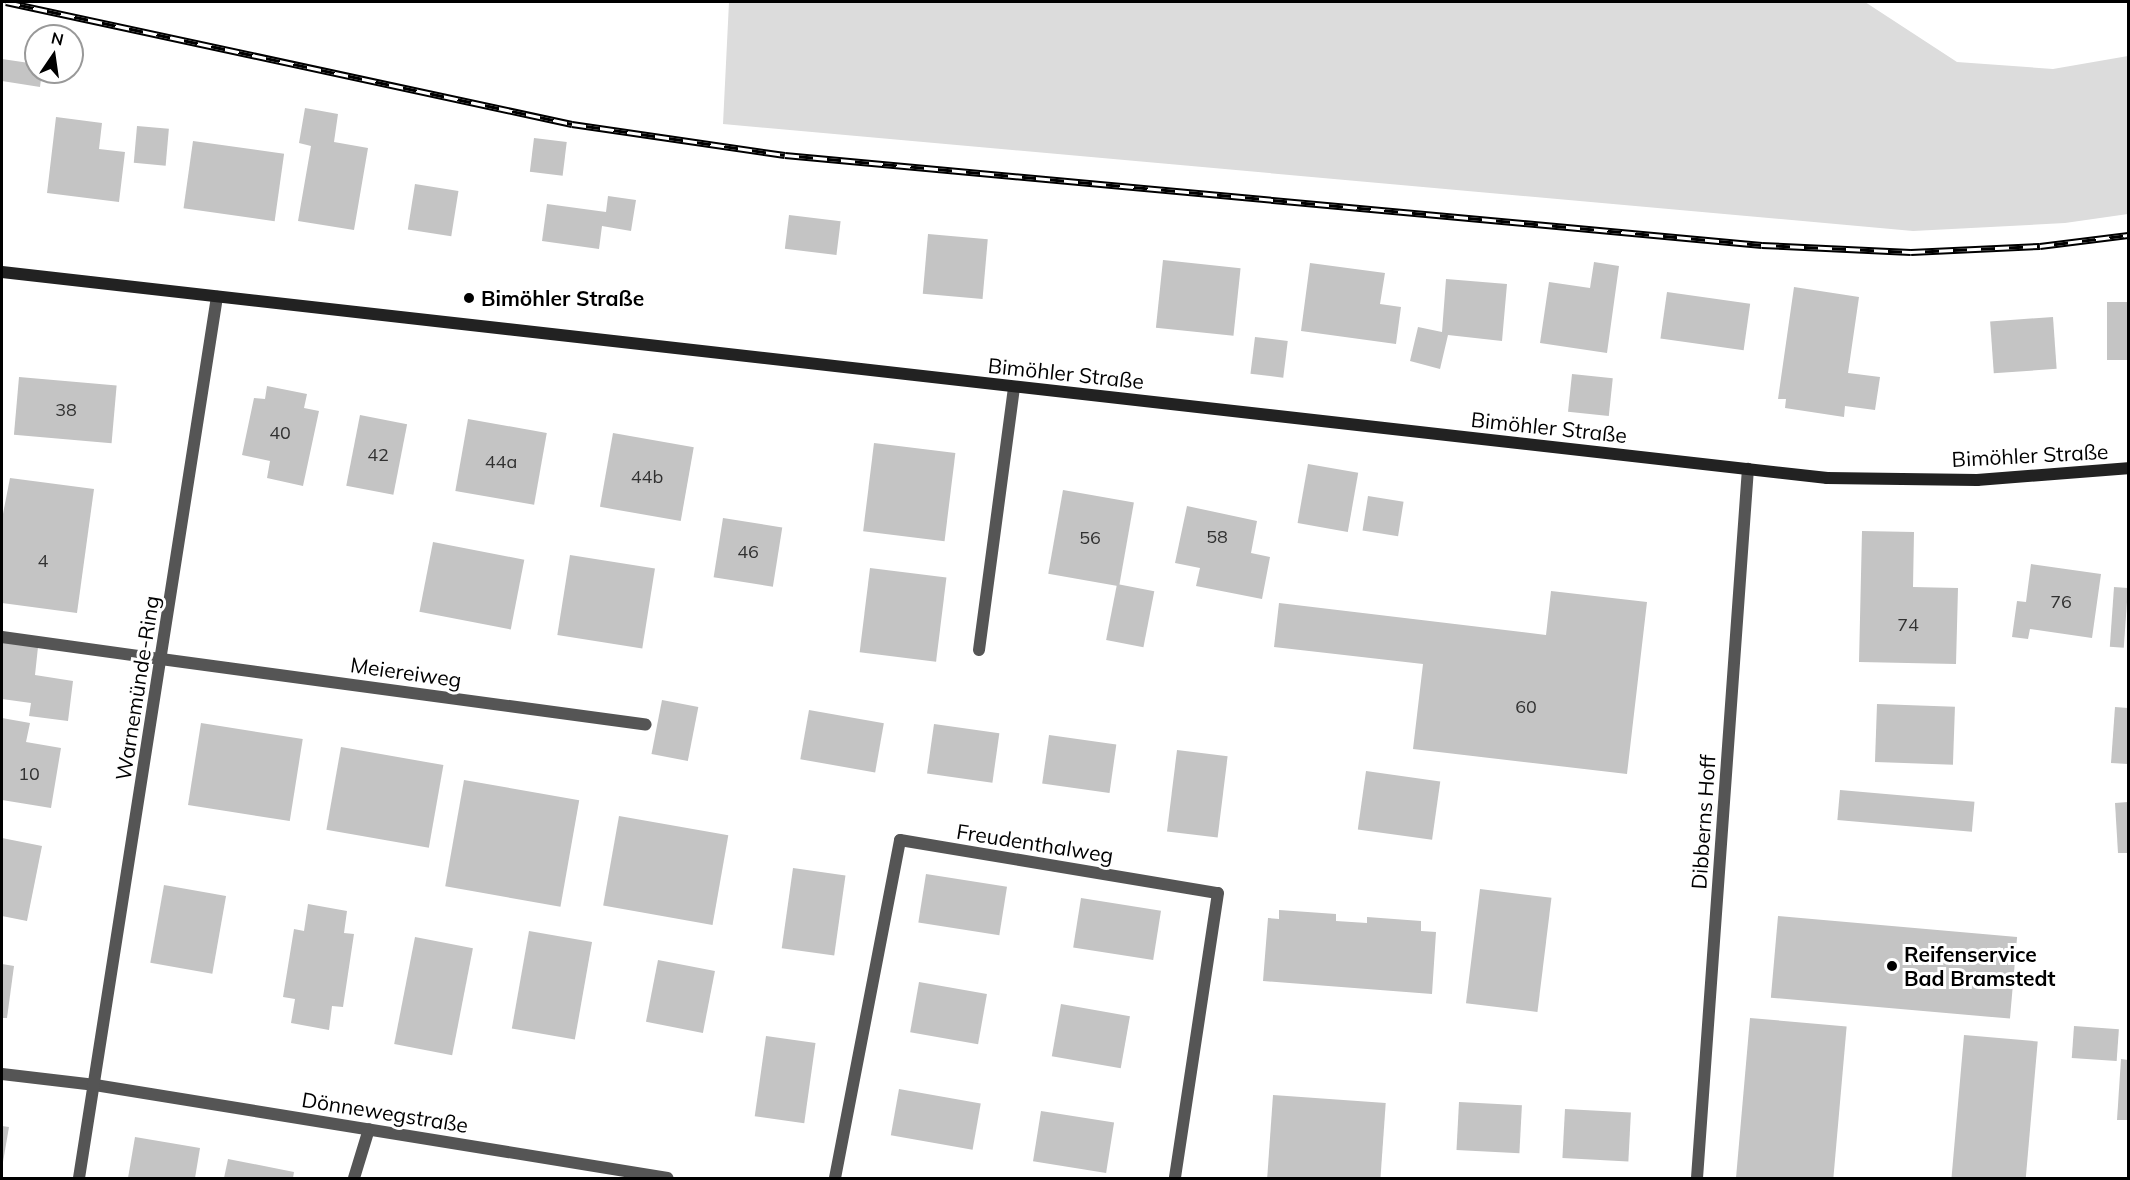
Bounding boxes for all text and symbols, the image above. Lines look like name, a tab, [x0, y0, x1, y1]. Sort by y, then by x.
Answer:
north arrow	[24, 24, 84, 84]
text: N	[49, 27, 66, 50]
place label: Bimöhler Straße	[481, 285, 644, 311]
marker: Bimöhler Straße	[462, 291, 476, 305]
street label: Bimöhler Straße	[987, 352, 1145, 394]
house number: 38	[55, 399, 77, 421]
street label: Bimöhler Straße	[1470, 406, 1628, 448]
house number: 40	[269, 422, 291, 444]
street label: Bimöhler Straße	[1951, 438, 2109, 472]
house number: 42	[367, 444, 389, 466]
house number: 44a	[485, 451, 517, 473]
house number: 44b	[631, 466, 663, 488]
house number: 58	[1206, 526, 1228, 548]
house number: 56	[1079, 527, 1101, 549]
house number: 46	[737, 541, 759, 563]
house number: 4	[38, 550, 48, 572]
house number: 76	[2050, 591, 2072, 613]
street label: Warnemünde-Ring	[110, 594, 164, 782]
house number: 74	[1897, 614, 1919, 636]
street label: Meiereiweg	[349, 652, 463, 692]
house number: 60	[1515, 696, 1537, 718]
street label: Dibberns Hoff	[1686, 754, 1720, 890]
house number: 10	[18, 763, 40, 785]
street label: Freudenthalweg	[955, 818, 1115, 868]
place label: Reifenservice Bad Bramstedt	[1904, 941, 2056, 991]
marker: Reifenservice Bad Bramstedt	[1885, 959, 1899, 973]
street label: Dönnewegstraße	[300, 1086, 470, 1138]

